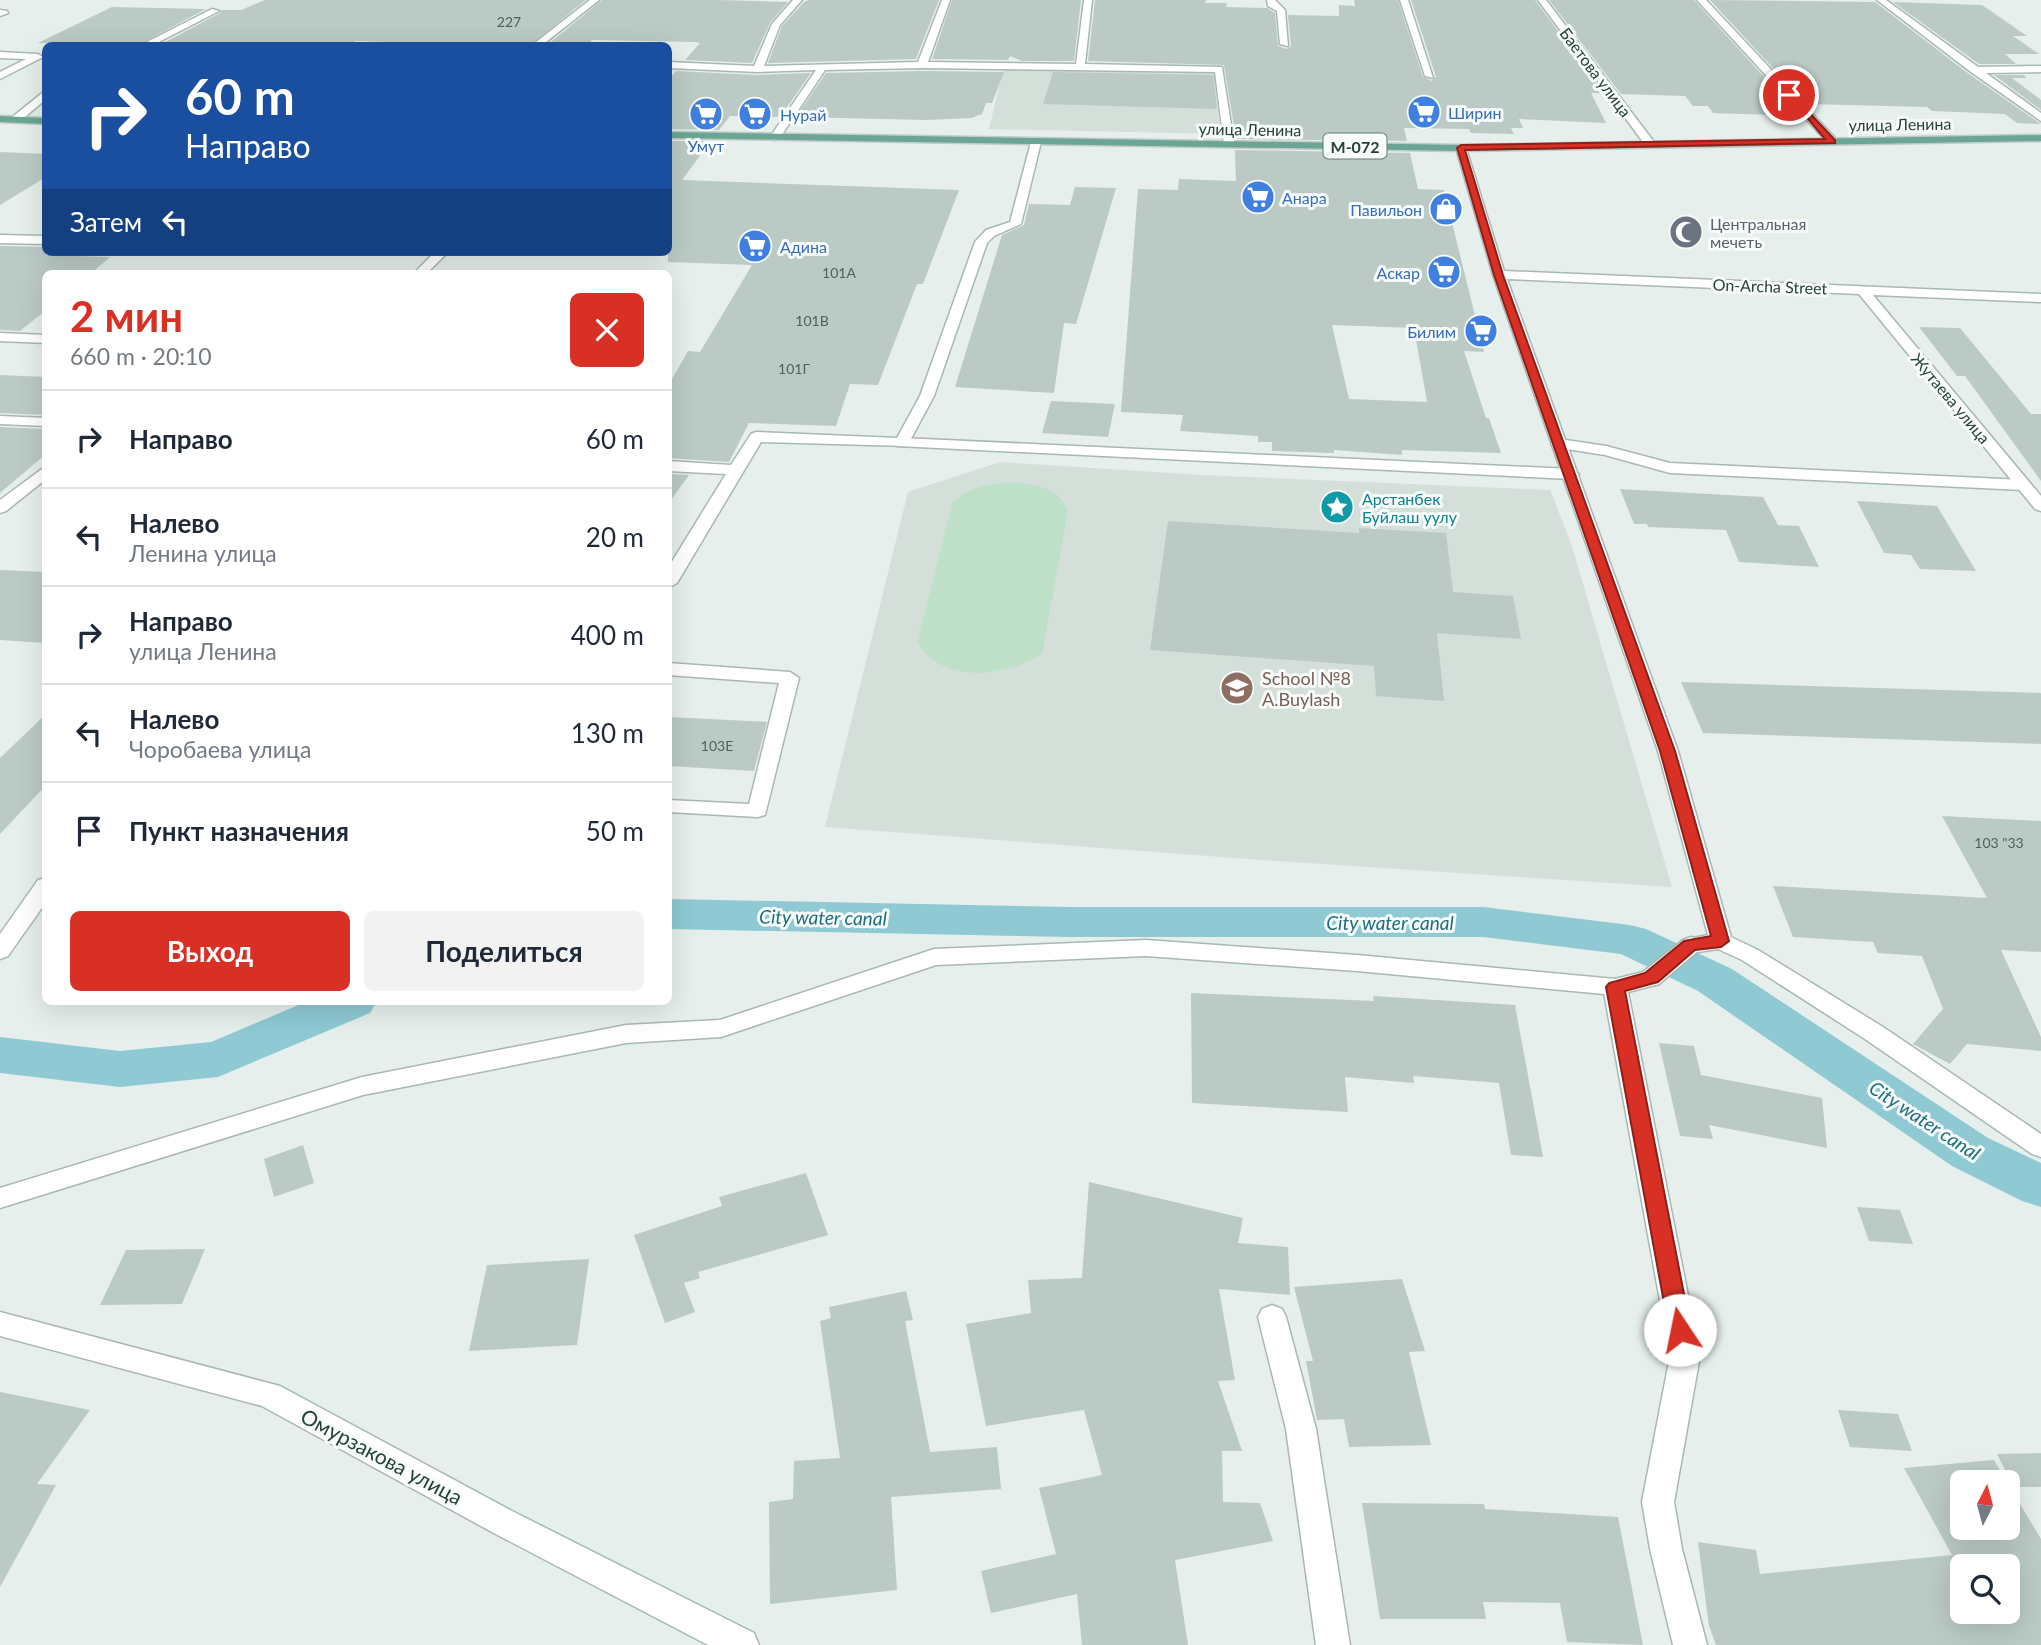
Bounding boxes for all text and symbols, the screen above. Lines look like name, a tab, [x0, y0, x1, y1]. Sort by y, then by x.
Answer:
house number: 227	[497, 13, 521, 30]
street label: Баетова улица	[1556, 24, 1636, 120]
pin	[1759, 65, 1819, 125]
text: 60 m	[185, 67, 295, 125]
icon: right	[70, 70, 161, 161]
icon: arrive	[1770, 76, 1808, 114]
supermarket icon: Ширин	[1405, 93, 1443, 131]
supermarket icon: Умут	[687, 95, 725, 133]
supermarket icon: Нурай	[736, 95, 774, 133]
place label: Ширин	[1448, 103, 1502, 122]
place label: Нурай	[780, 105, 826, 124]
street label: улица Ленина	[1848, 114, 1952, 134]
street label: улица Ленина	[1198, 119, 1302, 139]
text: Направо	[185, 126, 311, 165]
road number: М-072	[1324, 134, 1386, 158]
place label: Умут	[688, 136, 724, 155]
supermarket icon: Анара	[1239, 178, 1277, 216]
place label: Анара	[1282, 188, 1327, 207]
shop icon: Павильон	[1427, 190, 1465, 228]
place label: Павильон	[1350, 200, 1422, 219]
icon: left	[156, 203, 194, 241]
text: Затем	[70, 206, 142, 238]
mosque icon: Центральная мечеть	[1667, 213, 1705, 251]
place label: Центральная мечеть	[1710, 214, 1806, 251]
supermarket icon: Адина	[736, 227, 774, 265]
place label: Адина	[780, 237, 827, 256]
supermarket icon: Аскар	[1425, 253, 1463, 291]
place label: Аскар	[1377, 263, 1420, 282]
house number: 101А	[822, 264, 856, 281]
street label: On-Archa Street	[1712, 275, 1828, 298]
text: 2 мин	[70, 291, 183, 341]
button: close	[570, 293, 644, 367]
house number: 101В	[795, 312, 829, 329]
supermarket icon: Билим	[1462, 312, 1500, 350]
place label: Билим	[1407, 322, 1456, 341]
text: 660 m · 20:10	[70, 342, 212, 370]
street label: Жутаева улица	[1908, 349, 1994, 447]
house number: 101Г	[778, 360, 810, 377]
icon: right	[70, 420, 108, 458]
text: Направо	[129, 423, 233, 455]
text: 60 m	[586, 423, 644, 455]
place icon: Арстанбек Буйлаш уулу	[1318, 488, 1356, 526]
place label: Арстанбек Буйлаш уулу	[1362, 489, 1458, 526]
text: Налево	[129, 507, 219, 539]
icon: left	[70, 518, 108, 556]
text: 20 m	[586, 521, 644, 553]
text: Ленина улица	[129, 539, 277, 567]
text: Направо	[129, 605, 233, 637]
icon: right	[70, 616, 108, 654]
text: 400 m	[571, 619, 644, 651]
text: улица Ленина	[129, 637, 277, 665]
place label: School №8 A.Buylash	[1262, 667, 1351, 710]
school or university icon: School №8 A.Buylash	[1218, 669, 1256, 707]
text: Налево	[129, 703, 219, 735]
icon: left	[70, 714, 108, 752]
text: 130 m	[571, 717, 644, 749]
text: Чоробаева улица	[129, 735, 311, 763]
house number: 103Е	[701, 737, 733, 754]
icon: arrive	[70, 812, 108, 850]
text: Пункт назначения	[129, 815, 349, 847]
text: 50 m	[586, 815, 644, 847]
house number: 103 "33	[1974, 834, 2024, 851]
water label: City water canal	[759, 904, 887, 930]
button: Выход	[70, 911, 350, 991]
button: Поделиться	[364, 911, 644, 991]
water label: City water canal	[1326, 911, 1454, 934]
water label: City water canal	[1865, 1076, 1985, 1164]
position arrow	[1643, 1293, 1717, 1367]
street label: Омурзакова улица	[297, 1403, 467, 1509]
north arrow	[1950, 1470, 2020, 1540]
map controls	[1950, 1470, 2020, 1624]
button: search	[1950, 1554, 2020, 1624]

